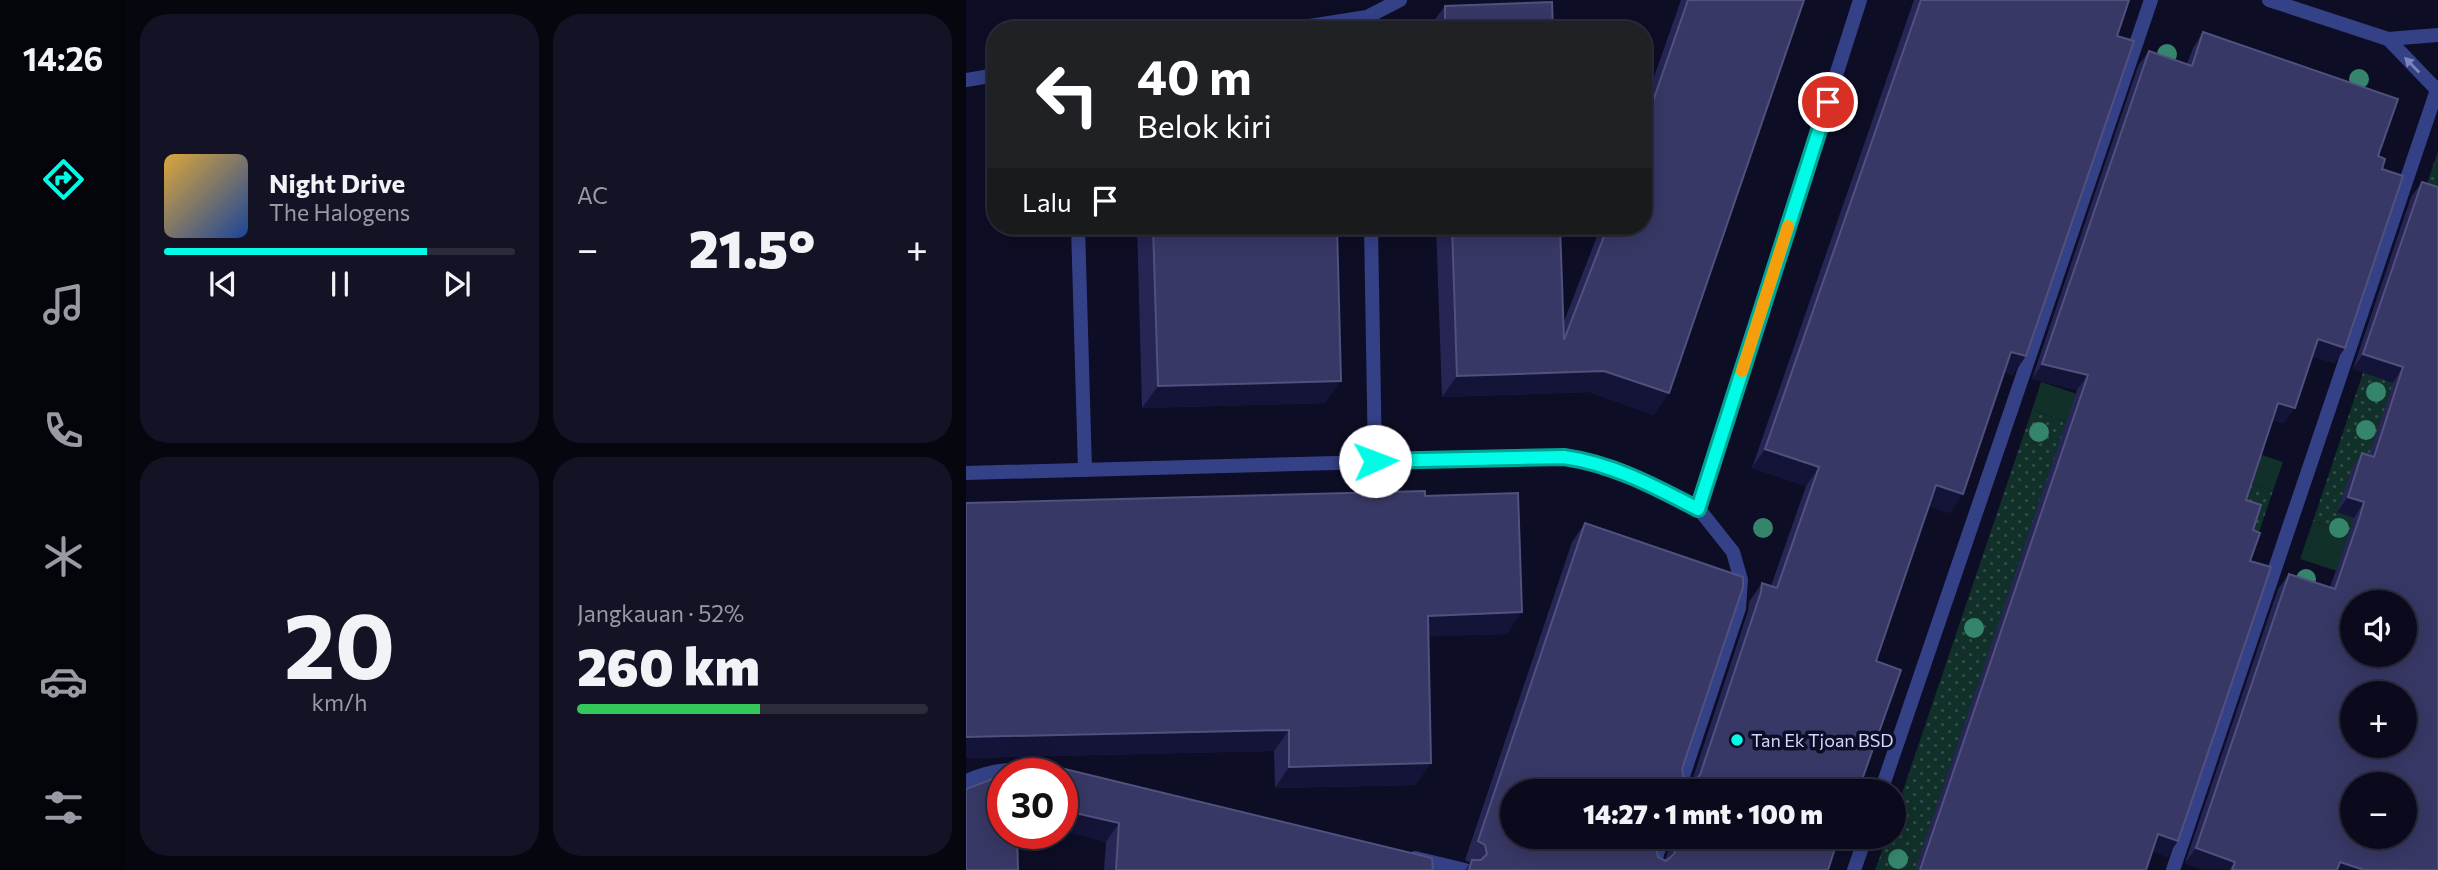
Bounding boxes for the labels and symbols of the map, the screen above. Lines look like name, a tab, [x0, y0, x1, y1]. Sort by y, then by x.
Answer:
one-way arrow	[2405, 57, 2421, 74]
pin	[1798, 72, 1858, 132]
position arrow	[1338, 424, 1412, 498]
place label: Tan Ek Tjoan BSD	[1751, 729, 1894, 751]
marker: Tan Ek Tjoan BSD	[1729, 732, 1745, 748]
speed limit sign: 30	[987, 758, 1078, 849]

